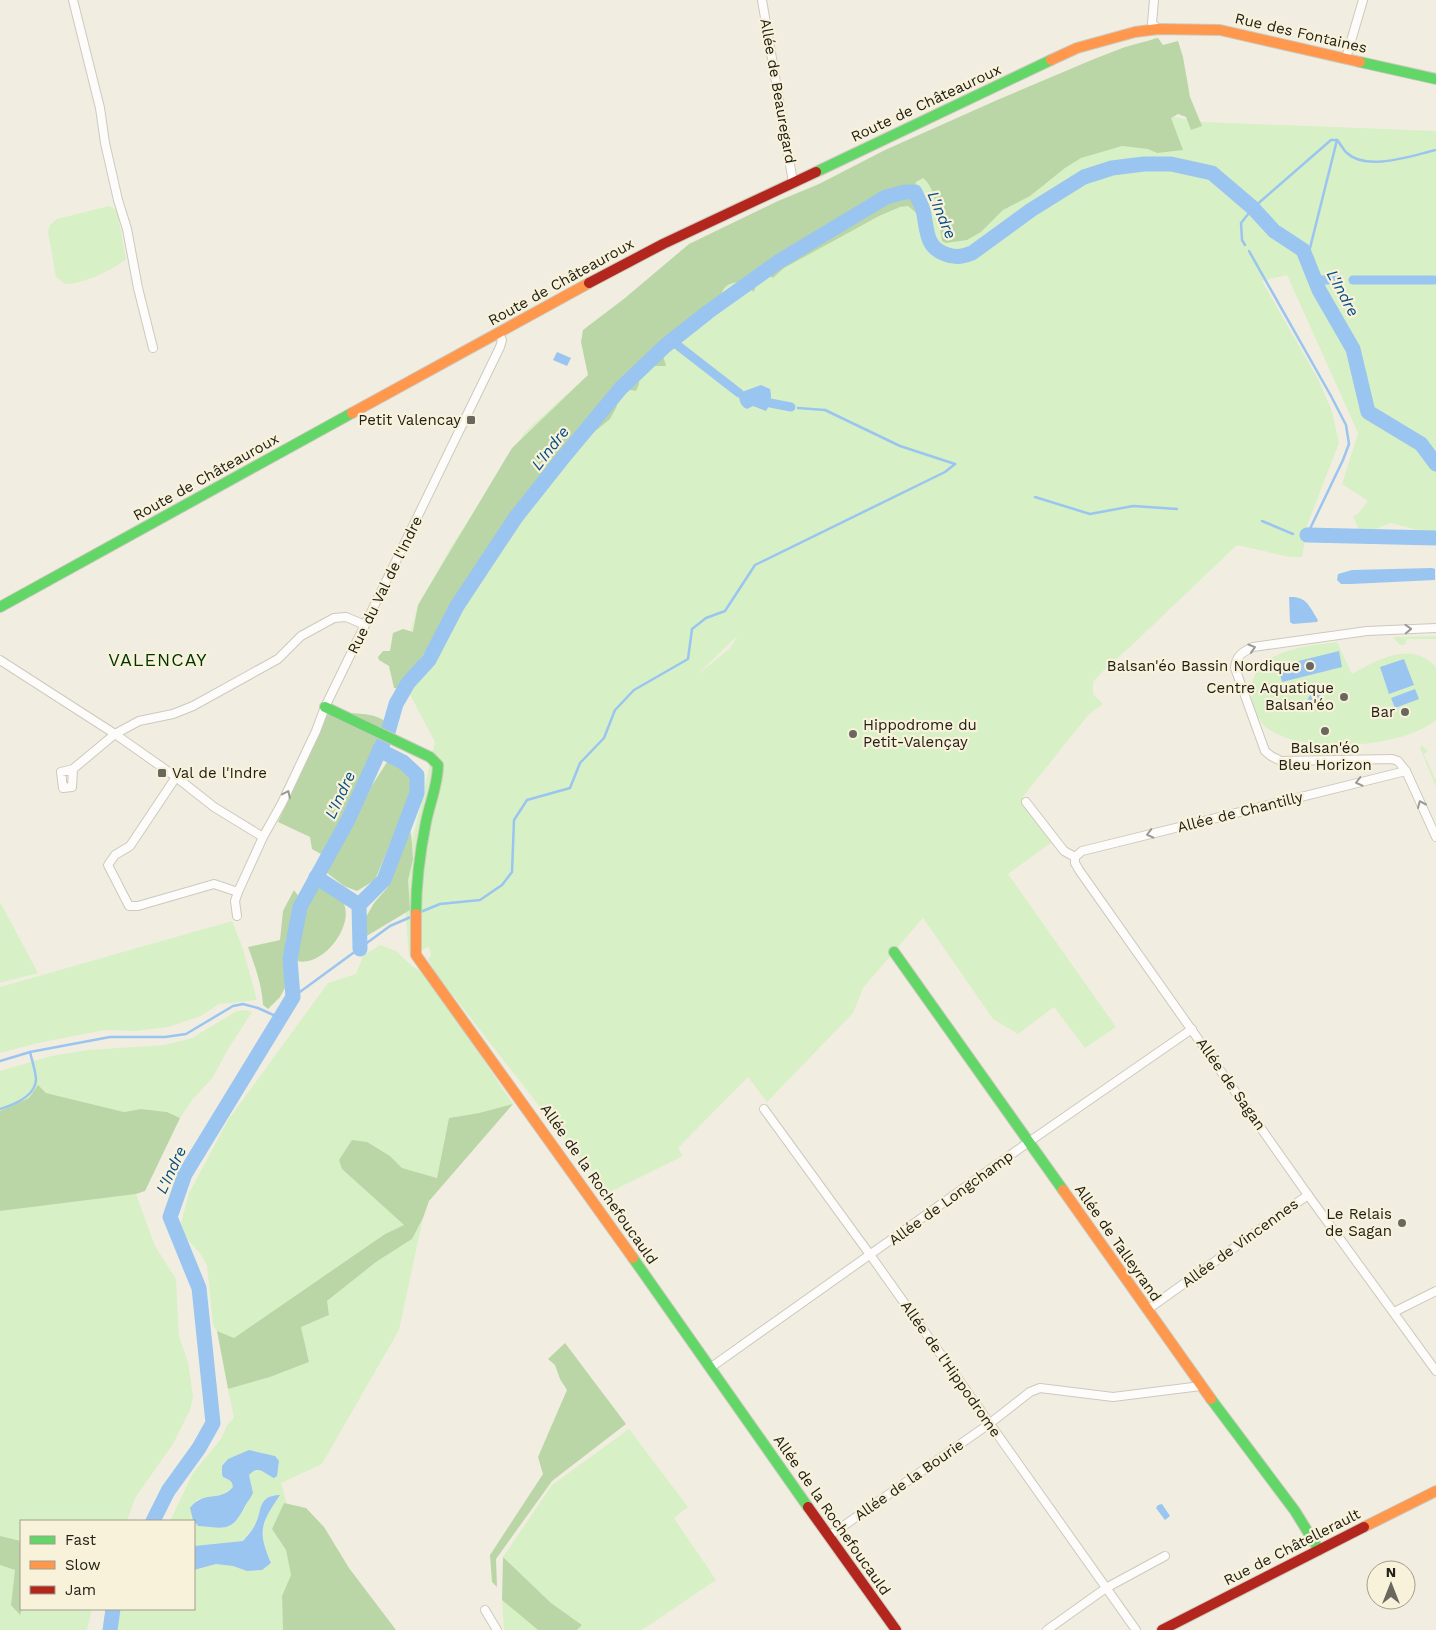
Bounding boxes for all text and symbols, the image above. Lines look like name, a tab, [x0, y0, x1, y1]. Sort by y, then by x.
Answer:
street label: Rue des Fontaines	[1233, 9, 1369, 57]
street label: Allée de Beauregard	[756, 17, 800, 165]
street label: Route de Châteauroux	[848, 60, 1004, 146]
water label: L'Indre	[923, 188, 961, 242]
street label: Route de Châteauroux	[485, 234, 637, 330]
water label: L'Indre	[1323, 266, 1363, 320]
place label: Petit Valencay	[358, 411, 461, 429]
marker: Petit Valencay	[465, 414, 477, 426]
water label: L'Indre	[527, 422, 573, 474]
street label: Route de Châteauroux	[130, 429, 282, 525]
street label: Rue du Val de l'Indre	[344, 513, 426, 657]
one-way arrow	[1404, 624, 1412, 635]
one-way arrow	[1248, 644, 1256, 654]
district label: VALENCAY	[108, 649, 208, 670]
place label: Balsan'éo Bassin Nordique	[1107, 657, 1300, 675]
marker: Balsan'éo Bassin Nordique	[1304, 660, 1316, 672]
place label: Centre Aquatique Balsan'éo	[1206, 679, 1334, 714]
marker: Centre Aquatique Balsan'éo	[1338, 691, 1350, 703]
place label: Bar	[1371, 703, 1395, 721]
marker: Bar	[1399, 706, 1411, 718]
place label: Hippodrome du Petit-Valençay	[863, 716, 977, 751]
marker: Balsan'éo Bleu Horizon	[1319, 725, 1331, 737]
marker: Hippodrome du Petit-Valençay	[847, 728, 859, 740]
place label: Balsan'éo Bleu Horizon	[1278, 739, 1372, 774]
place label: Val de l'Indre	[172, 764, 267, 782]
marker: Val de l'Indre	[156, 767, 168, 779]
water label: L'Indre	[321, 768, 359, 822]
one-way arrow	[1354, 776, 1363, 787]
street label: Allée de Chantilly	[1175, 788, 1305, 836]
one-way arrow	[280, 790, 291, 799]
one-way arrow	[1417, 800, 1428, 809]
one-way arrow	[1146, 828, 1155, 839]
street label: Allée de Sagan	[1193, 1034, 1269, 1134]
street label: Allée de la Rochefoucauld	[537, 1100, 661, 1268]
water label: L'Indre	[152, 1143, 190, 1197]
street label: Allée de Longchamp	[885, 1147, 1017, 1249]
street label: Allée de Talleyrand	[1071, 1181, 1165, 1305]
street label: Allée de Vincennes	[1178, 1195, 1302, 1291]
place label: Le Relais de Sagan	[1325, 1205, 1392, 1240]
marker: Le Relais de Sagan	[1396, 1217, 1408, 1229]
street label: Allée de l'Hippodrome	[897, 1297, 1005, 1441]
street label: Allée de la Rochefoucauld	[770, 1431, 894, 1599]
street label: Allée de la Bourie	[851, 1436, 967, 1524]
street label: Rue de Châtellerault	[1221, 1504, 1364, 1589]
legend	[20, 1520, 195, 1610]
text: Fast	[65, 1531, 97, 1549]
text: Slow	[65, 1556, 101, 1574]
north arrow	[1366, 1560, 1416, 1610]
text: N	[1386, 1564, 1396, 1580]
text: Jam	[65, 1581, 96, 1599]

